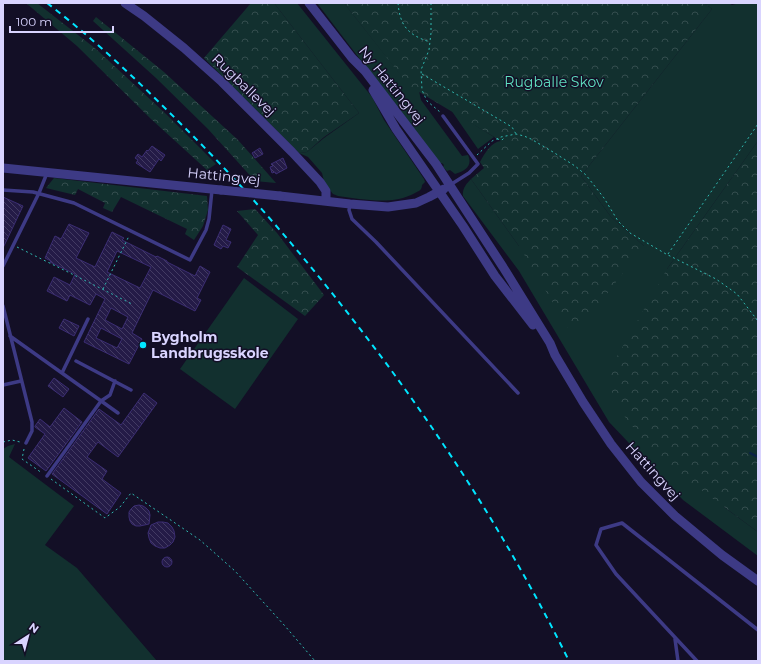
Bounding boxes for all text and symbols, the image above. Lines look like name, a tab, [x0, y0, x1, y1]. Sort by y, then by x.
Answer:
scale bar	[10, 8, 113, 34]
text: 100 m	[16, 14, 52, 29]
street label: Ny Hattingvej	[355, 42, 429, 128]
street label: Rugballevej	[208, 50, 280, 120]
park label: Rugballe Skov	[504, 73, 604, 91]
street label: Hattingvej	[187, 163, 261, 189]
place label: Bygholm Landbrugsskole	[151, 328, 269, 362]
marker: Bygholm Landbrugsskole	[138, 340, 148, 350]
street label: Hattingvej	[622, 438, 684, 504]
north arrow	[8, 616, 48, 656]
text: N	[26, 620, 42, 636]

